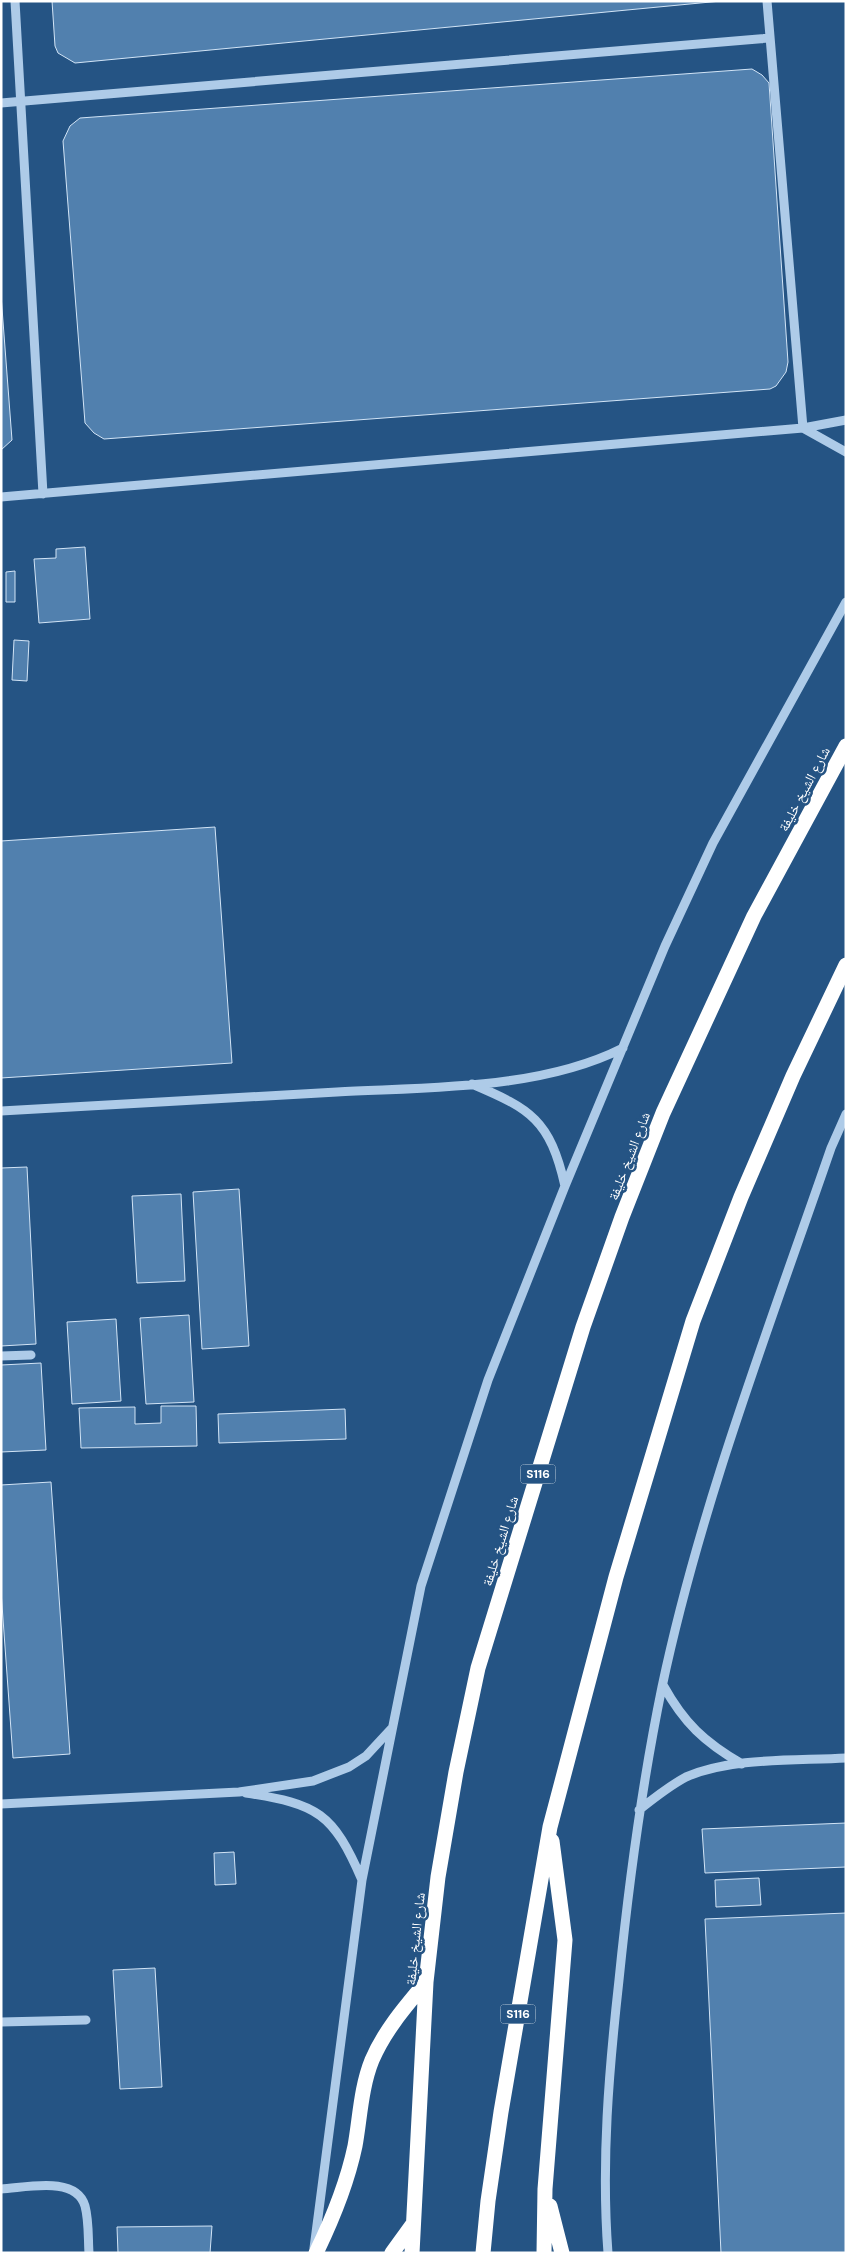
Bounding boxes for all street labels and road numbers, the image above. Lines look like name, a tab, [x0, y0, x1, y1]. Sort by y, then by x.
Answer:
street label: شارع الشيخ خليفة	[774, 744, 835, 835]
street label: شارع الشيخ خليفة	[604, 1109, 655, 1203]
road number: S116	[520, 1465, 556, 1484]
street label: شارع الشيخ خليفة	[478, 1494, 523, 1588]
street label: شارع الشيخ خليفة	[401, 1892, 430, 1986]
road number: S116	[500, 2005, 536, 2024]

